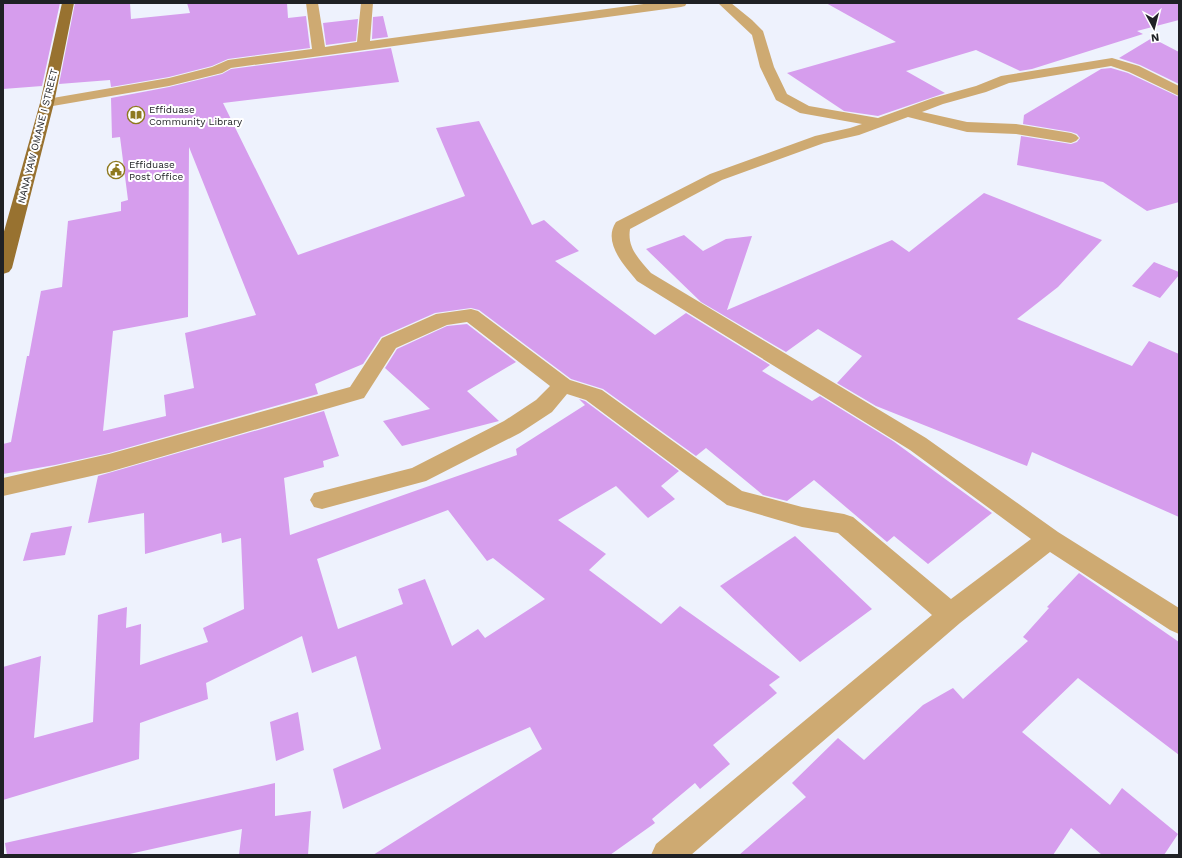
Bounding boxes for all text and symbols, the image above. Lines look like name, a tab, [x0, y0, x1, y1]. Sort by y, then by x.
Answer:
north arrow	[1134, 8, 1174, 48]
text: N	[1150, 30, 1160, 44]
street label: NANA YAW OMANE I STREET	[15, 68, 60, 205]
place label: Effiduase Community Library	[149, 104, 243, 127]
library icon: Effiduase Community Library	[126, 105, 146, 125]
place label: Effiduase Post Office	[129, 159, 183, 182]
public building icon: Effiduase Post Office	[106, 160, 126, 180]

